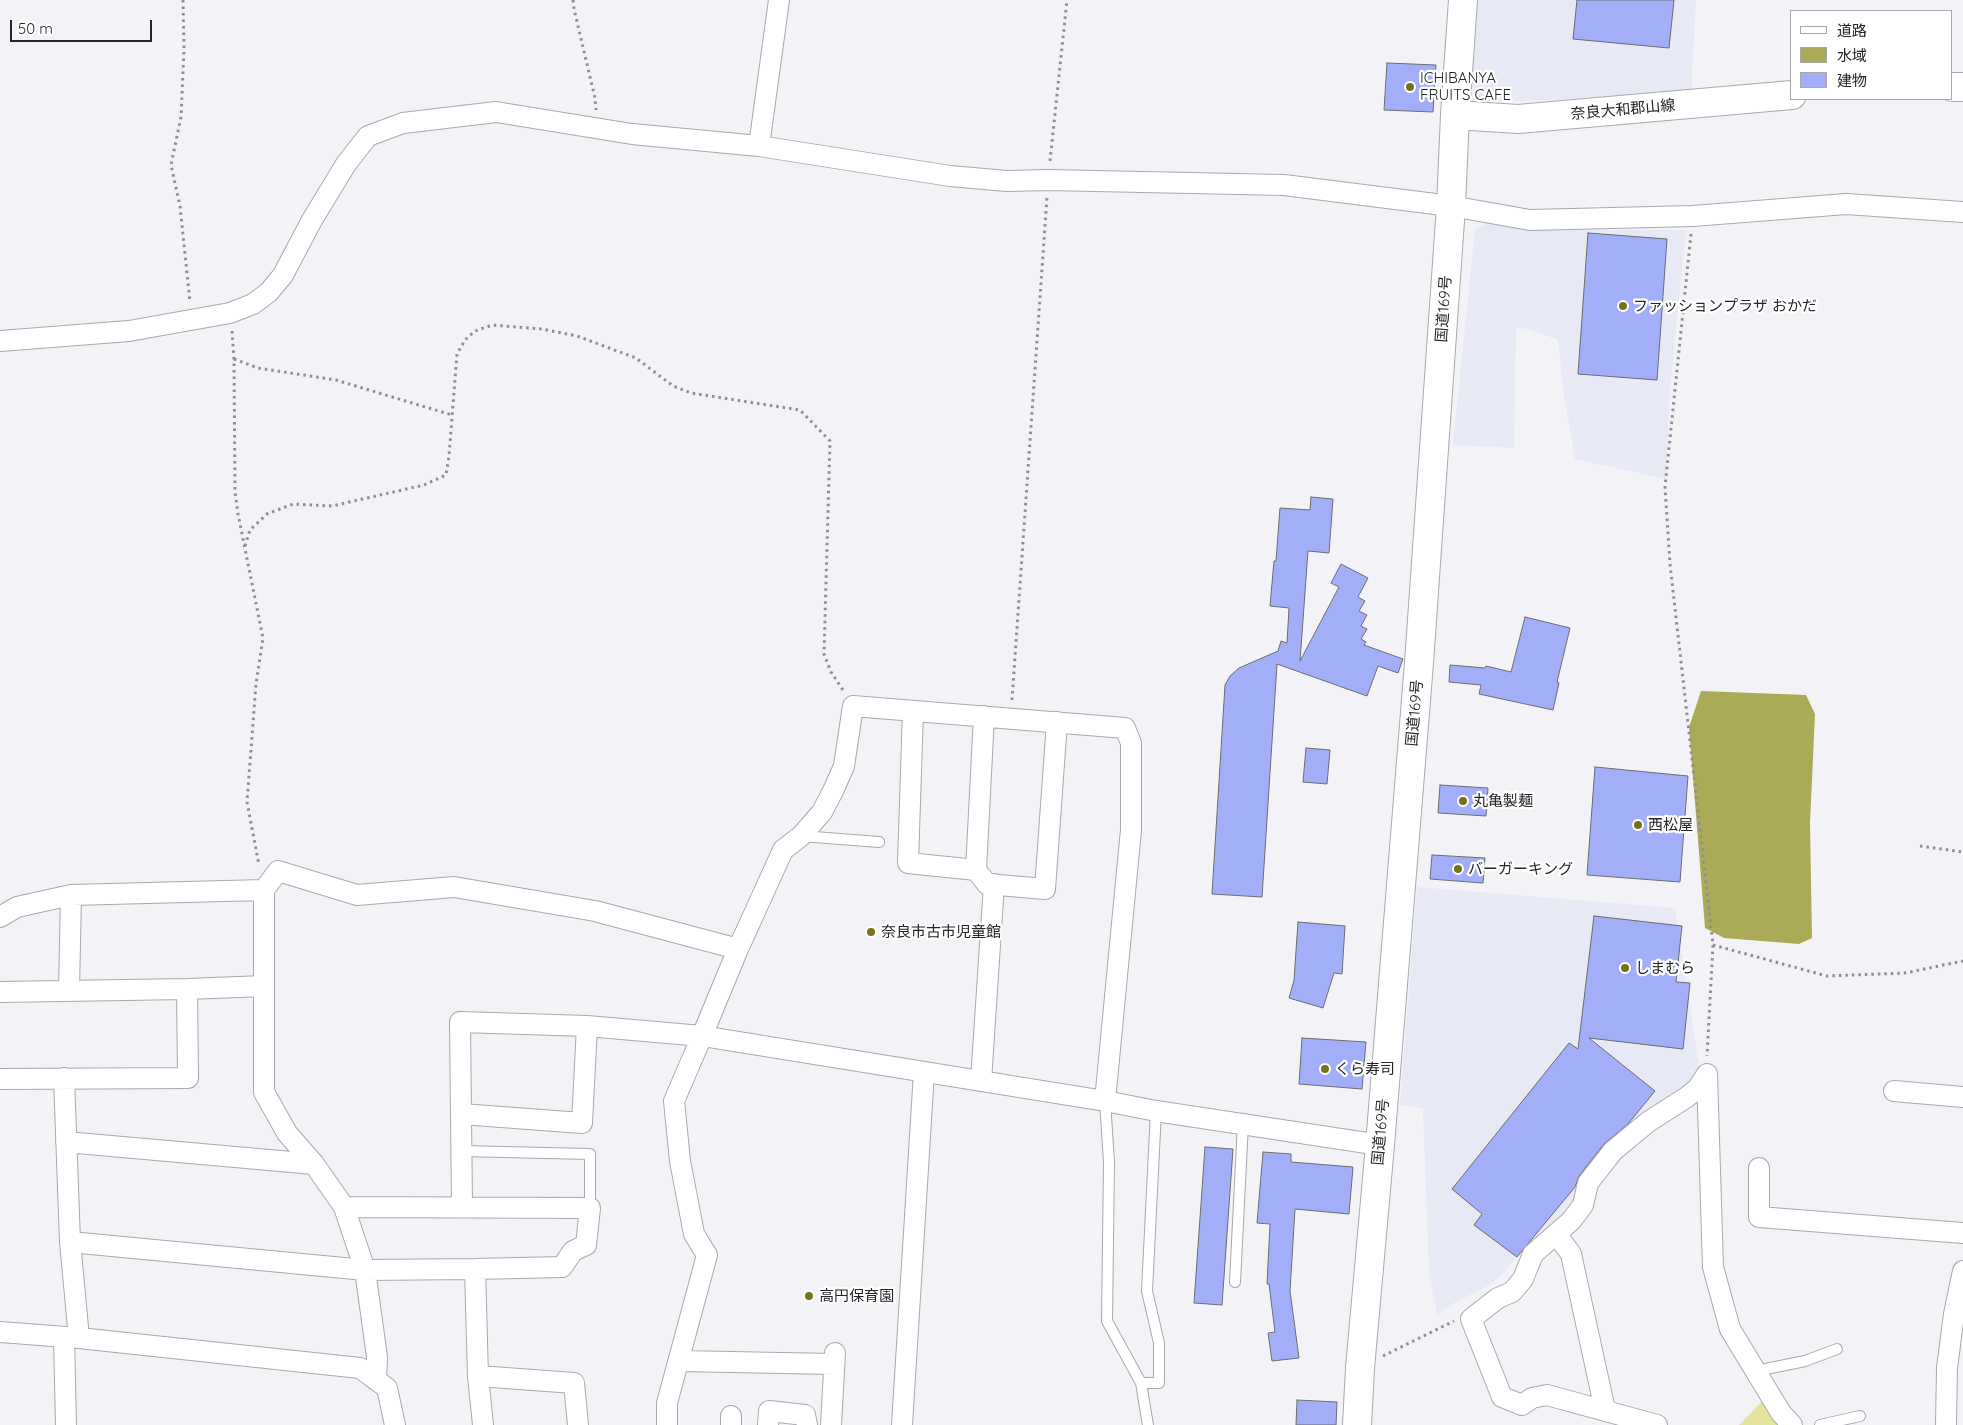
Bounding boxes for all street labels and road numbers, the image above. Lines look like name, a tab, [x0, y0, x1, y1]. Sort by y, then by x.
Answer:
street label: 奈良大和郡山線	[1570, 96, 1676, 124]
street label: 国道169号	[1433, 275, 1455, 343]
street label: 国道169号	[1403, 679, 1427, 747]
street label: 国道169号	[1369, 1098, 1393, 1166]

